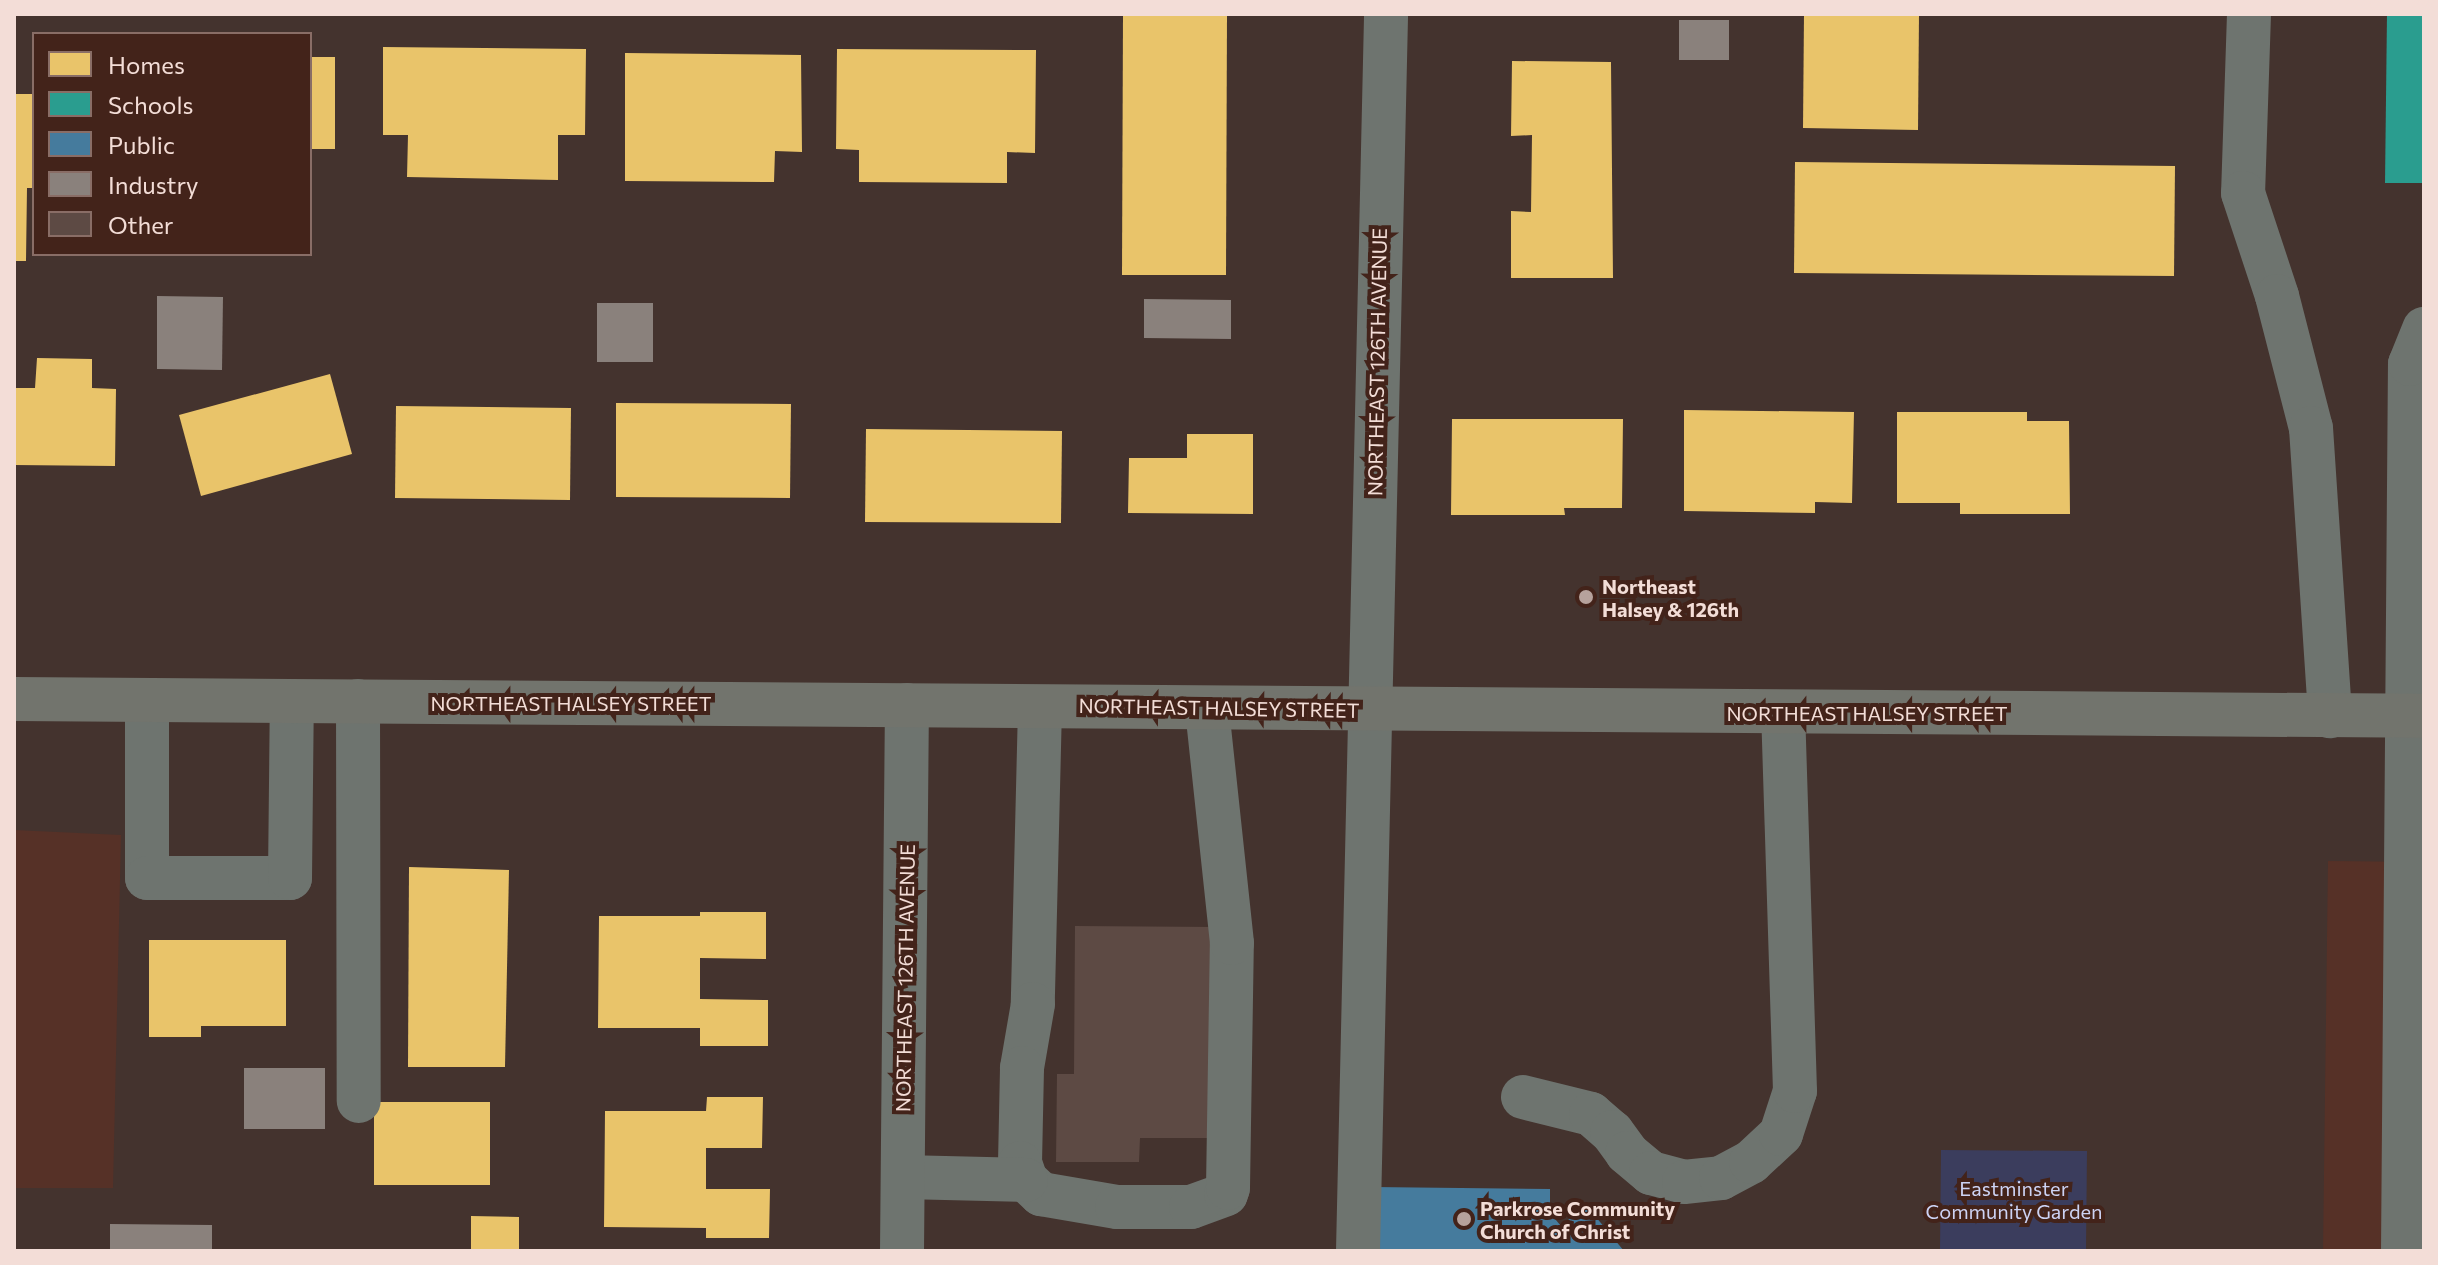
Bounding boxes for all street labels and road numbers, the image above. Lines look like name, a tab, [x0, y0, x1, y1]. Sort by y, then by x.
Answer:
street label: NORTHEAST 126TH AVENUE	[1363, 228, 1391, 496]
street label: NORTHEAST HALSEY STREET	[431, 691, 711, 715]
street label: NORTHEAST HALSEY STREET	[1078, 694, 1360, 722]
street label: NORTHEAST HALSEY STREET	[1727, 701, 2007, 725]
street label: NORTHEAST 126TH AVENUE	[891, 844, 919, 1112]

